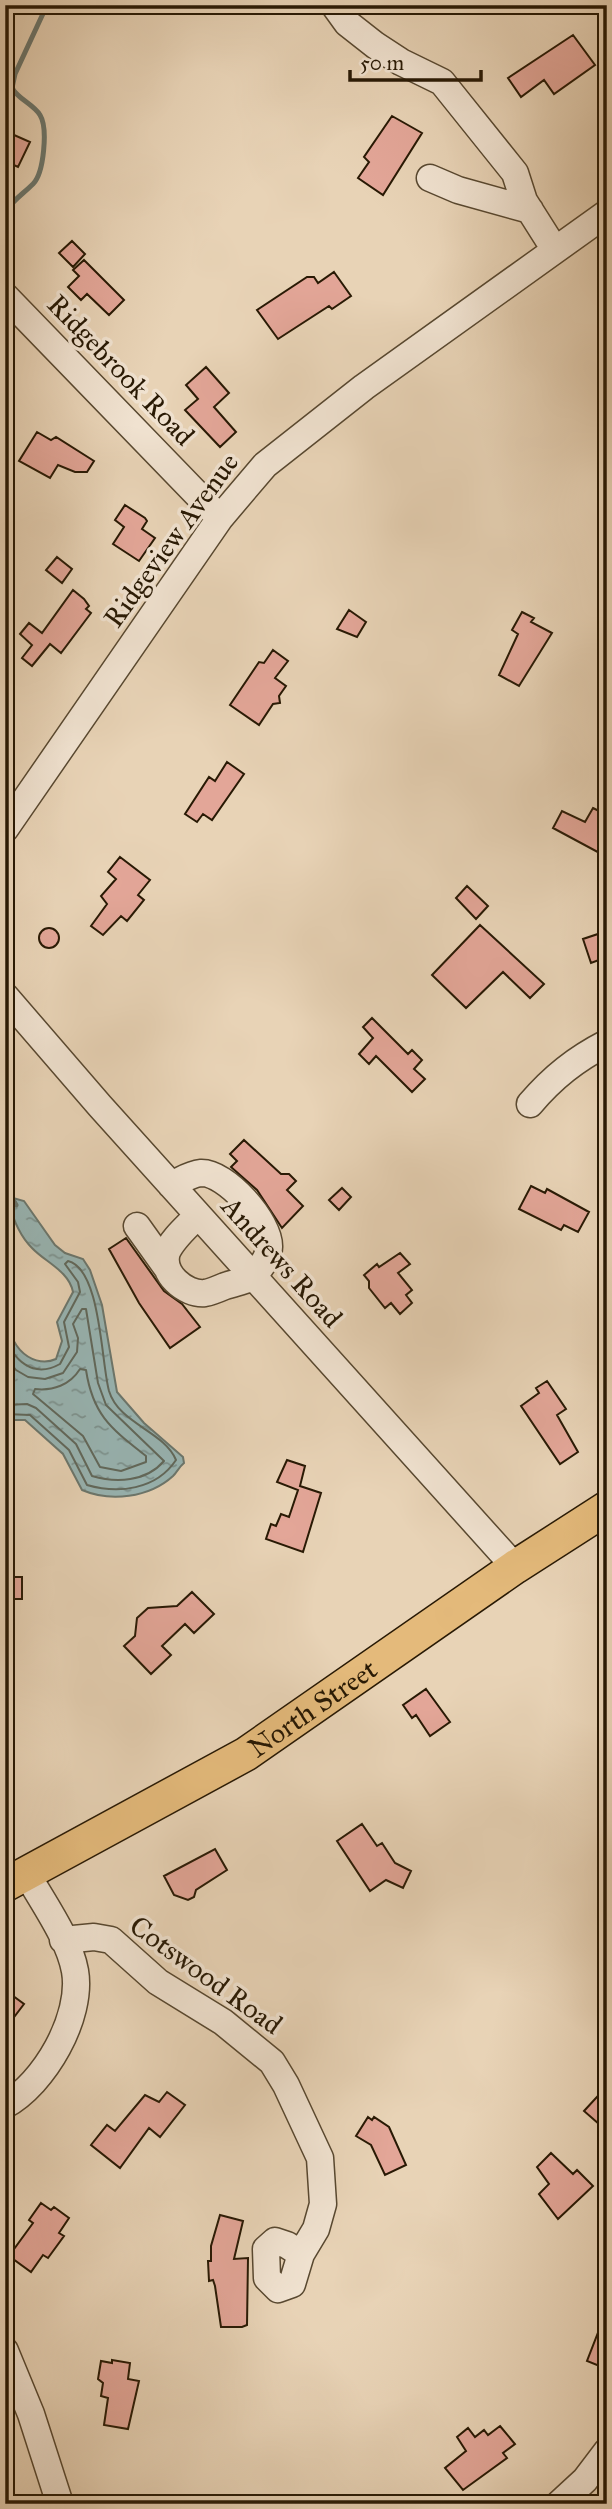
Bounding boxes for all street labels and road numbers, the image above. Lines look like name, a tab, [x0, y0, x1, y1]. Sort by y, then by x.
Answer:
street label: Ridgebrook Road	[40, 287, 202, 453]
street label: Ridgeview Avenue	[96, 446, 246, 634]
street label: Andrews Road	[213, 1189, 350, 1335]
street label: North Street	[241, 1651, 384, 1765]
street label: Cotswood Road	[123, 1908, 289, 2042]

